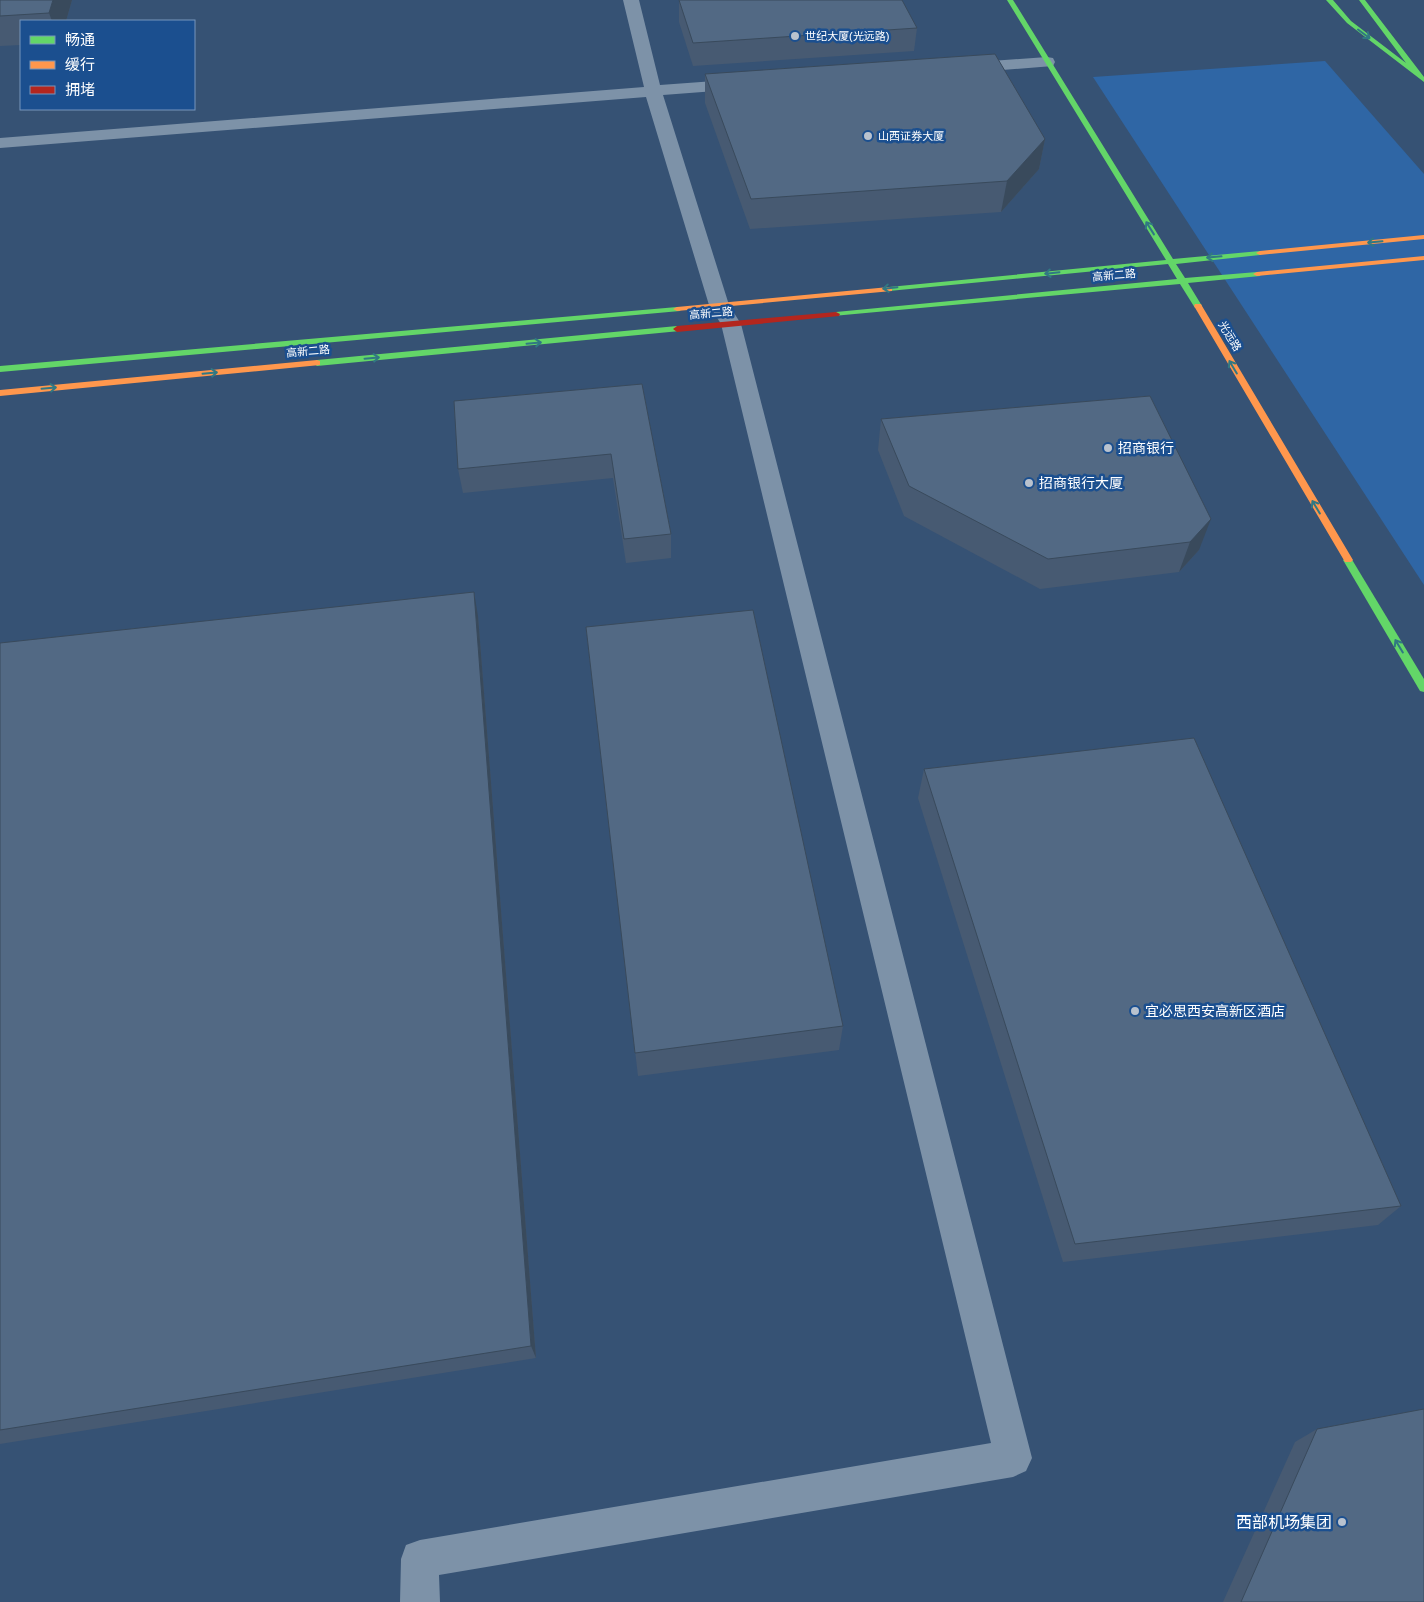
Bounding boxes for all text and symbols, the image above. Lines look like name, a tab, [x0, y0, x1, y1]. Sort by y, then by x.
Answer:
legend	[20, 20, 195, 110]
one-way arrow	[1357, 28, 1370, 39]
marker: 世纪大厦(光远路)	[789, 30, 801, 42]
place label: 世纪大厦(光远路)	[805, 30, 889, 42]
text: 畅通	[65, 31, 95, 48]
text: 缓行	[65, 56, 95, 73]
text: 拥堵	[65, 81, 95, 98]
marker: 山西证券大厦	[862, 130, 874, 142]
place label: 山西证券大厦	[878, 130, 944, 142]
one-way arrow	[1144, 221, 1154, 235]
one-way arrow	[1368, 237, 1384, 247]
one-way arrow	[1206, 252, 1222, 262]
street label: 高新二路	[1092, 267, 1136, 283]
one-way arrow	[1044, 268, 1060, 277]
one-way arrow	[882, 283, 898, 293]
street label: 高新二路	[689, 305, 733, 321]
street label: 光远路	[1216, 319, 1244, 353]
one-way arrow	[526, 338, 542, 347]
street label: 高新二路	[286, 343, 330, 359]
one-way arrow	[364, 353, 380, 363]
one-way arrow	[1228, 360, 1238, 374]
one-way arrow	[202, 368, 218, 378]
one-way arrow	[40, 384, 56, 393]
place label: 招商银行	[1118, 440, 1174, 456]
marker: 招商银行	[1102, 442, 1114, 454]
place label: 招商银行大厦	[1039, 475, 1123, 491]
marker: 招商银行大厦	[1023, 477, 1035, 489]
one-way arrow	[1311, 500, 1321, 514]
one-way arrow	[1394, 640, 1404, 654]
place label: 宜必思西安高新区酒店	[1145, 1003, 1285, 1019]
marker: 宜必思西安高新区酒店	[1129, 1005, 1141, 1017]
place label: 西部机场集团	[1236, 1514, 1332, 1531]
marker: 西部机场集团	[1336, 1516, 1348, 1528]

